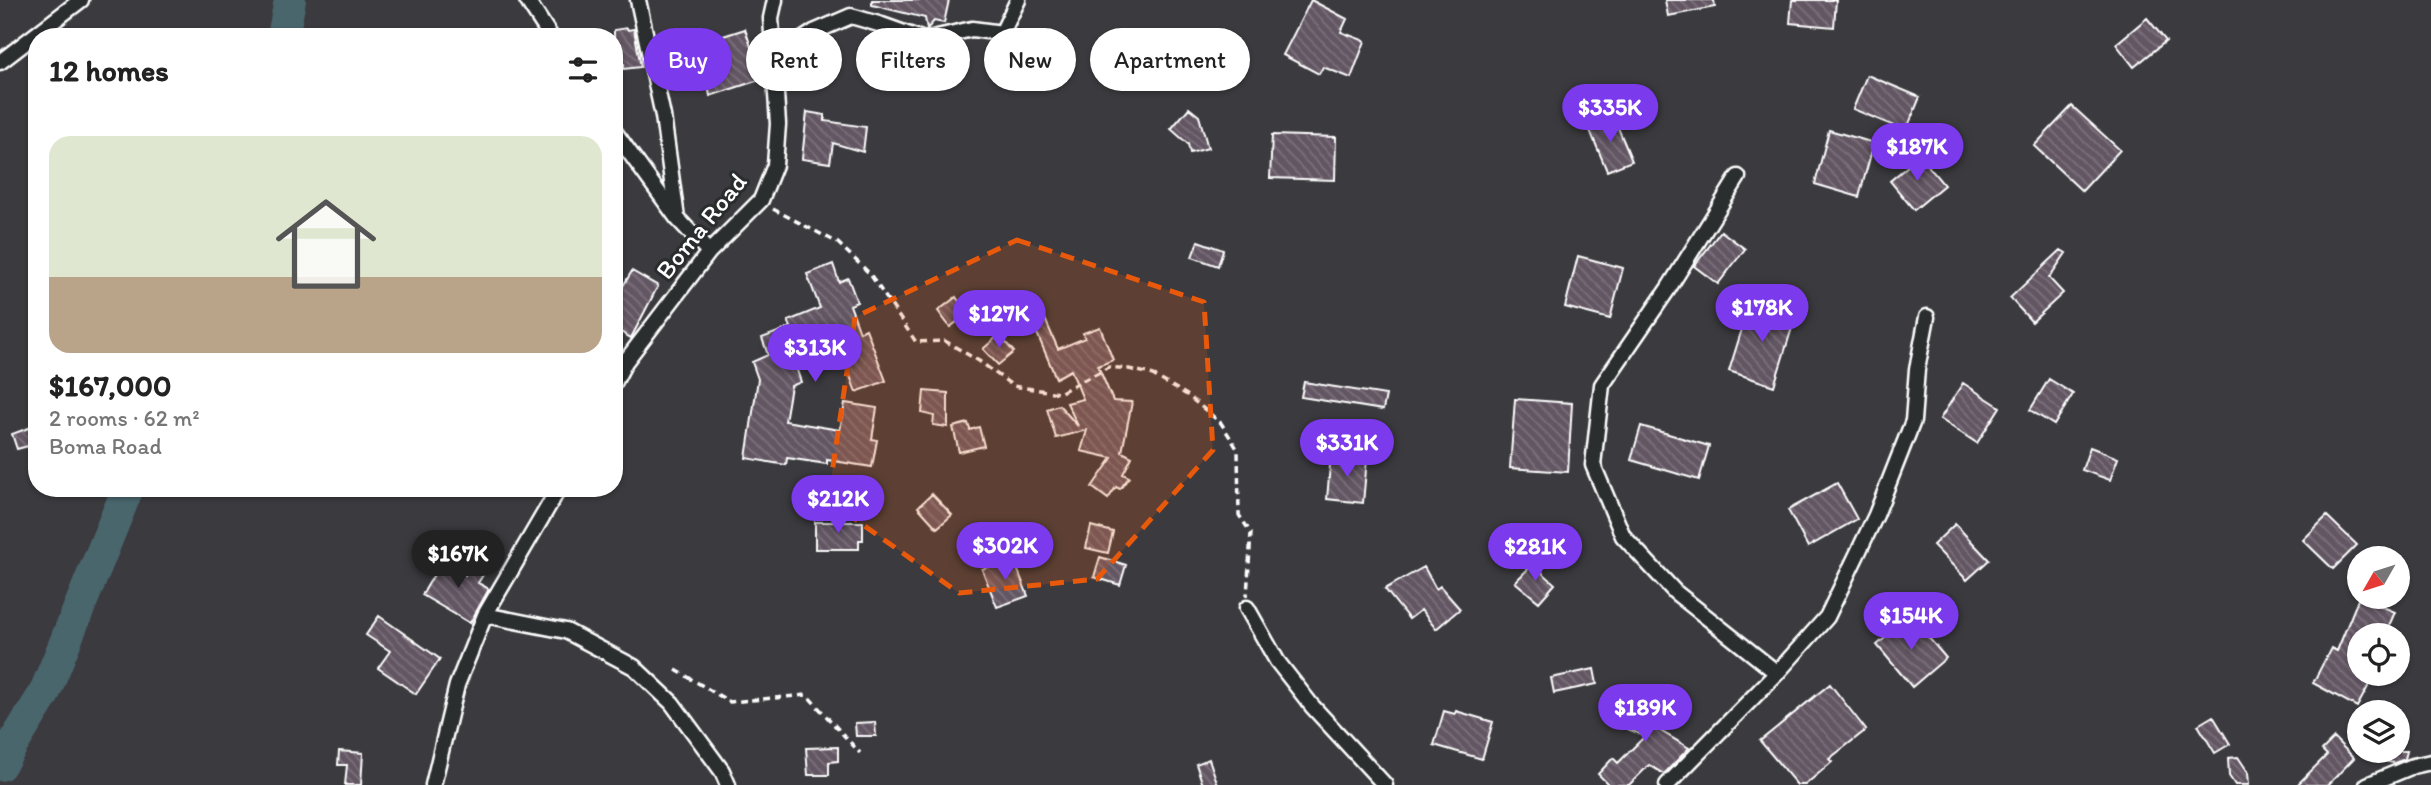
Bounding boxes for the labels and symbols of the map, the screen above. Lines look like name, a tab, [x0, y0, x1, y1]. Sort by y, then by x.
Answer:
pin: $335K	[1561, 85, 1659, 144]
pin: $187K	[1868, 124, 1966, 183]
street label: Boma Road	[648, 166, 754, 286]
pin: $178K	[1713, 284, 1811, 344]
pin: $127K	[950, 290, 1048, 350]
pin: $313K	[766, 324, 864, 384]
pin: $331K	[1298, 420, 1396, 479]
pin: $212K	[789, 476, 887, 535]
pin: $302K	[956, 522, 1054, 582]
pin: $281K	[1486, 524, 1584, 583]
pin: $167K	[409, 530, 507, 590]
north arrow	[2347, 546, 2410, 609]
pin: $154K	[1862, 592, 1960, 652]
pin: $189K	[1596, 684, 1694, 744]

